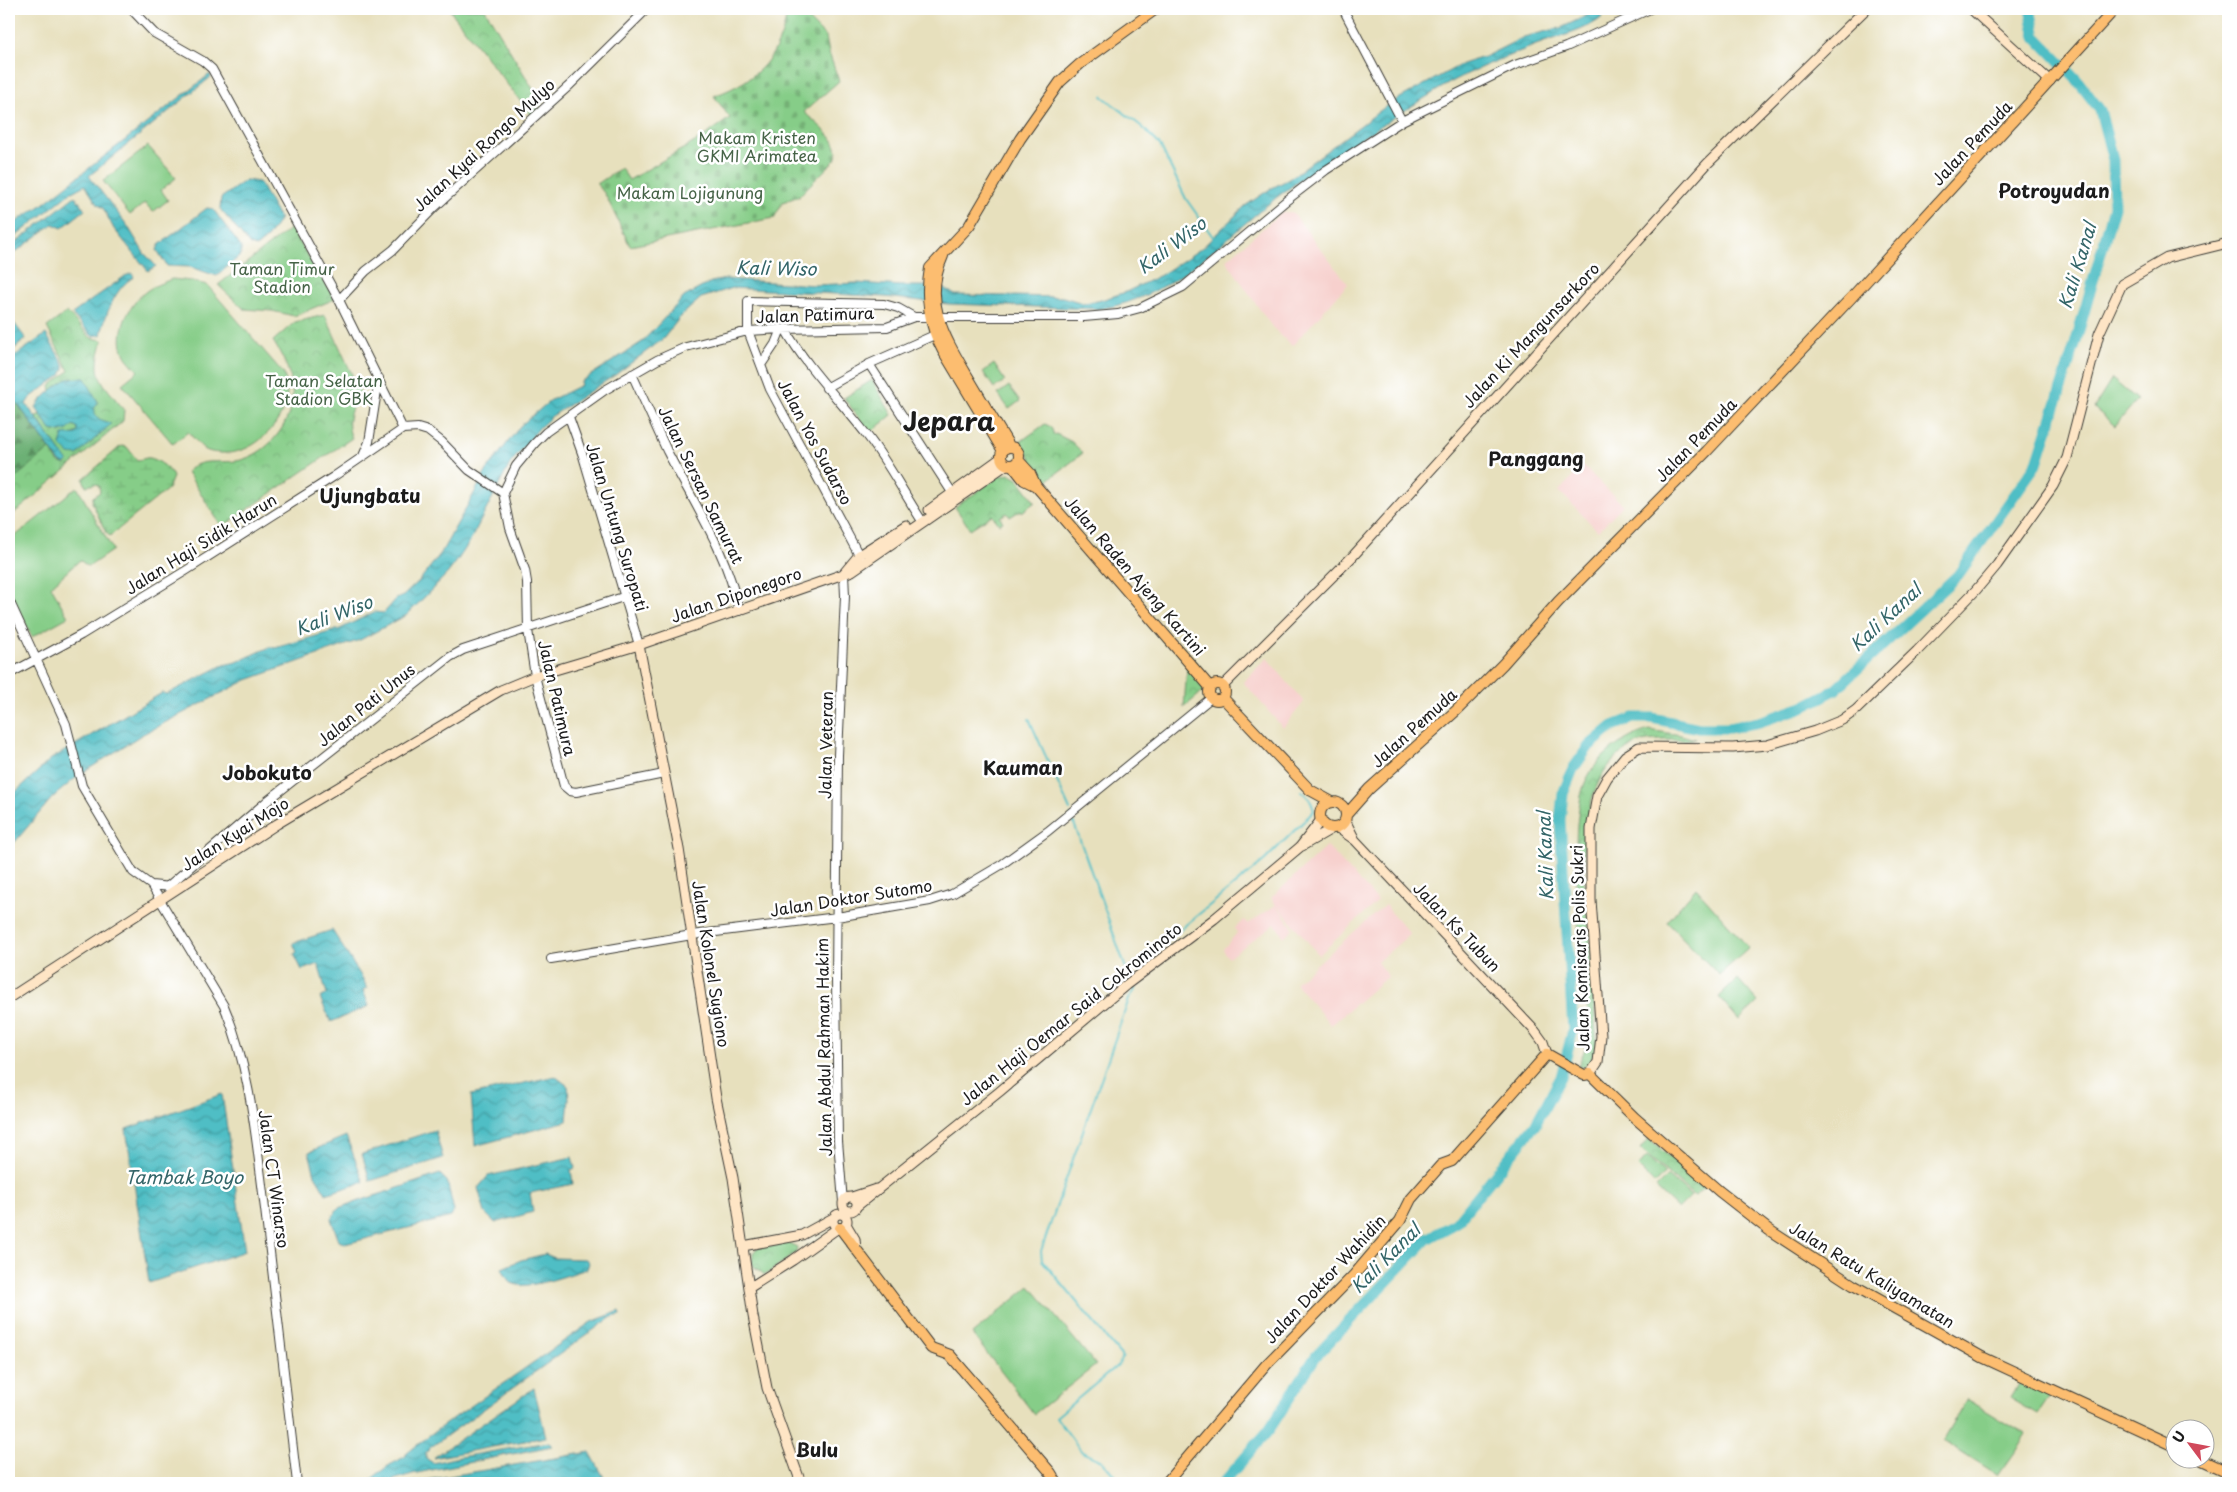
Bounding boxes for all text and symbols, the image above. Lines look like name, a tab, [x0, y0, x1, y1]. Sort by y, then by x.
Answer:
street label: Jalan Kyai Rongo Mulyo	[407, 72, 560, 216]
street label: Jalan Pemuda	[1925, 94, 2017, 190]
park label: Makam Kristen GKMI Arimatea	[697, 125, 818, 167]
district label: Potroyudan	[1998, 176, 2110, 204]
park label: Makam Lojigunung	[617, 180, 763, 204]
water label: Kali Wiso	[1131, 209, 1212, 280]
water label: Kali Kanal	[2051, 216, 2103, 312]
water label: Kali Wiso	[736, 253, 817, 282]
park label: Taman Timur Stadion	[230, 256, 335, 298]
street label: Jalan Ki Mangunsarkoro	[1456, 256, 1604, 413]
street label: Jalan Patimura	[755, 300, 875, 328]
park label: Taman Selatan Stadion GBK	[265, 368, 383, 410]
street label: Jalan Yos Sudarso	[773, 374, 859, 509]
street label: Jalan Pemuda	[1649, 392, 1742, 487]
district label: Jepara	[903, 401, 995, 440]
street label: Jalan Sersan Samurat	[653, 402, 751, 568]
street label: Jalan Untung Suropati	[581, 439, 655, 614]
district label: Panggang	[1488, 444, 1584, 472]
district label: Ujungbatu	[319, 481, 421, 509]
street label: Jalan Haji Sidik Harun	[120, 487, 281, 600]
street label: Jalan Raden Ajeng Kartini	[1060, 490, 1212, 661]
street label: Jalan Diponegoro	[667, 560, 804, 628]
water label: Kali Kanal	[1843, 575, 1929, 657]
water label: Kali Wiso	[291, 587, 377, 642]
street label: Jalan Patimura	[533, 637, 583, 759]
street label: Jalan Pati Unus	[311, 657, 420, 751]
street label: Jalan Pemuda	[1365, 682, 1462, 773]
street label: Jalan Veteran	[812, 691, 838, 799]
district label: Kauman	[983, 753, 1063, 781]
district label: Jobokuto	[222, 758, 312, 786]
street label: Jalan Kyai Mojo	[176, 790, 293, 876]
water label: Kali Kanal	[1529, 808, 1560, 901]
street label: Jalan Komisaris Polis Sukri	[1563, 844, 1595, 1052]
street label: Jalan Doktor Sutomo	[768, 872, 934, 922]
street label: Jalan Ks Tubun	[1408, 876, 1507, 977]
street label: Jalan Kolonel Sugiono	[687, 879, 737, 1049]
street label: Jalan Haji Oemar Said Cokrominoto	[954, 916, 1186, 1110]
street label: Jalan Abdul Rahman Hakim	[809, 938, 837, 1157]
street label: Jalan CT Winarso	[253, 1108, 297, 1250]
water label: Tambak Boyo	[125, 1163, 244, 1190]
street label: Jalan Doktor Wahidin	[1258, 1209, 1391, 1348]
water label: Kali Kanal	[1344, 1215, 1428, 1299]
street label: Jalan Ratu Kaliyamatan	[1785, 1215, 1960, 1333]
north arrow	[2164, 1420, 2214, 1470]
text: U	[2167, 1427, 2190, 1447]
district label: Bulu	[796, 1435, 838, 1463]

